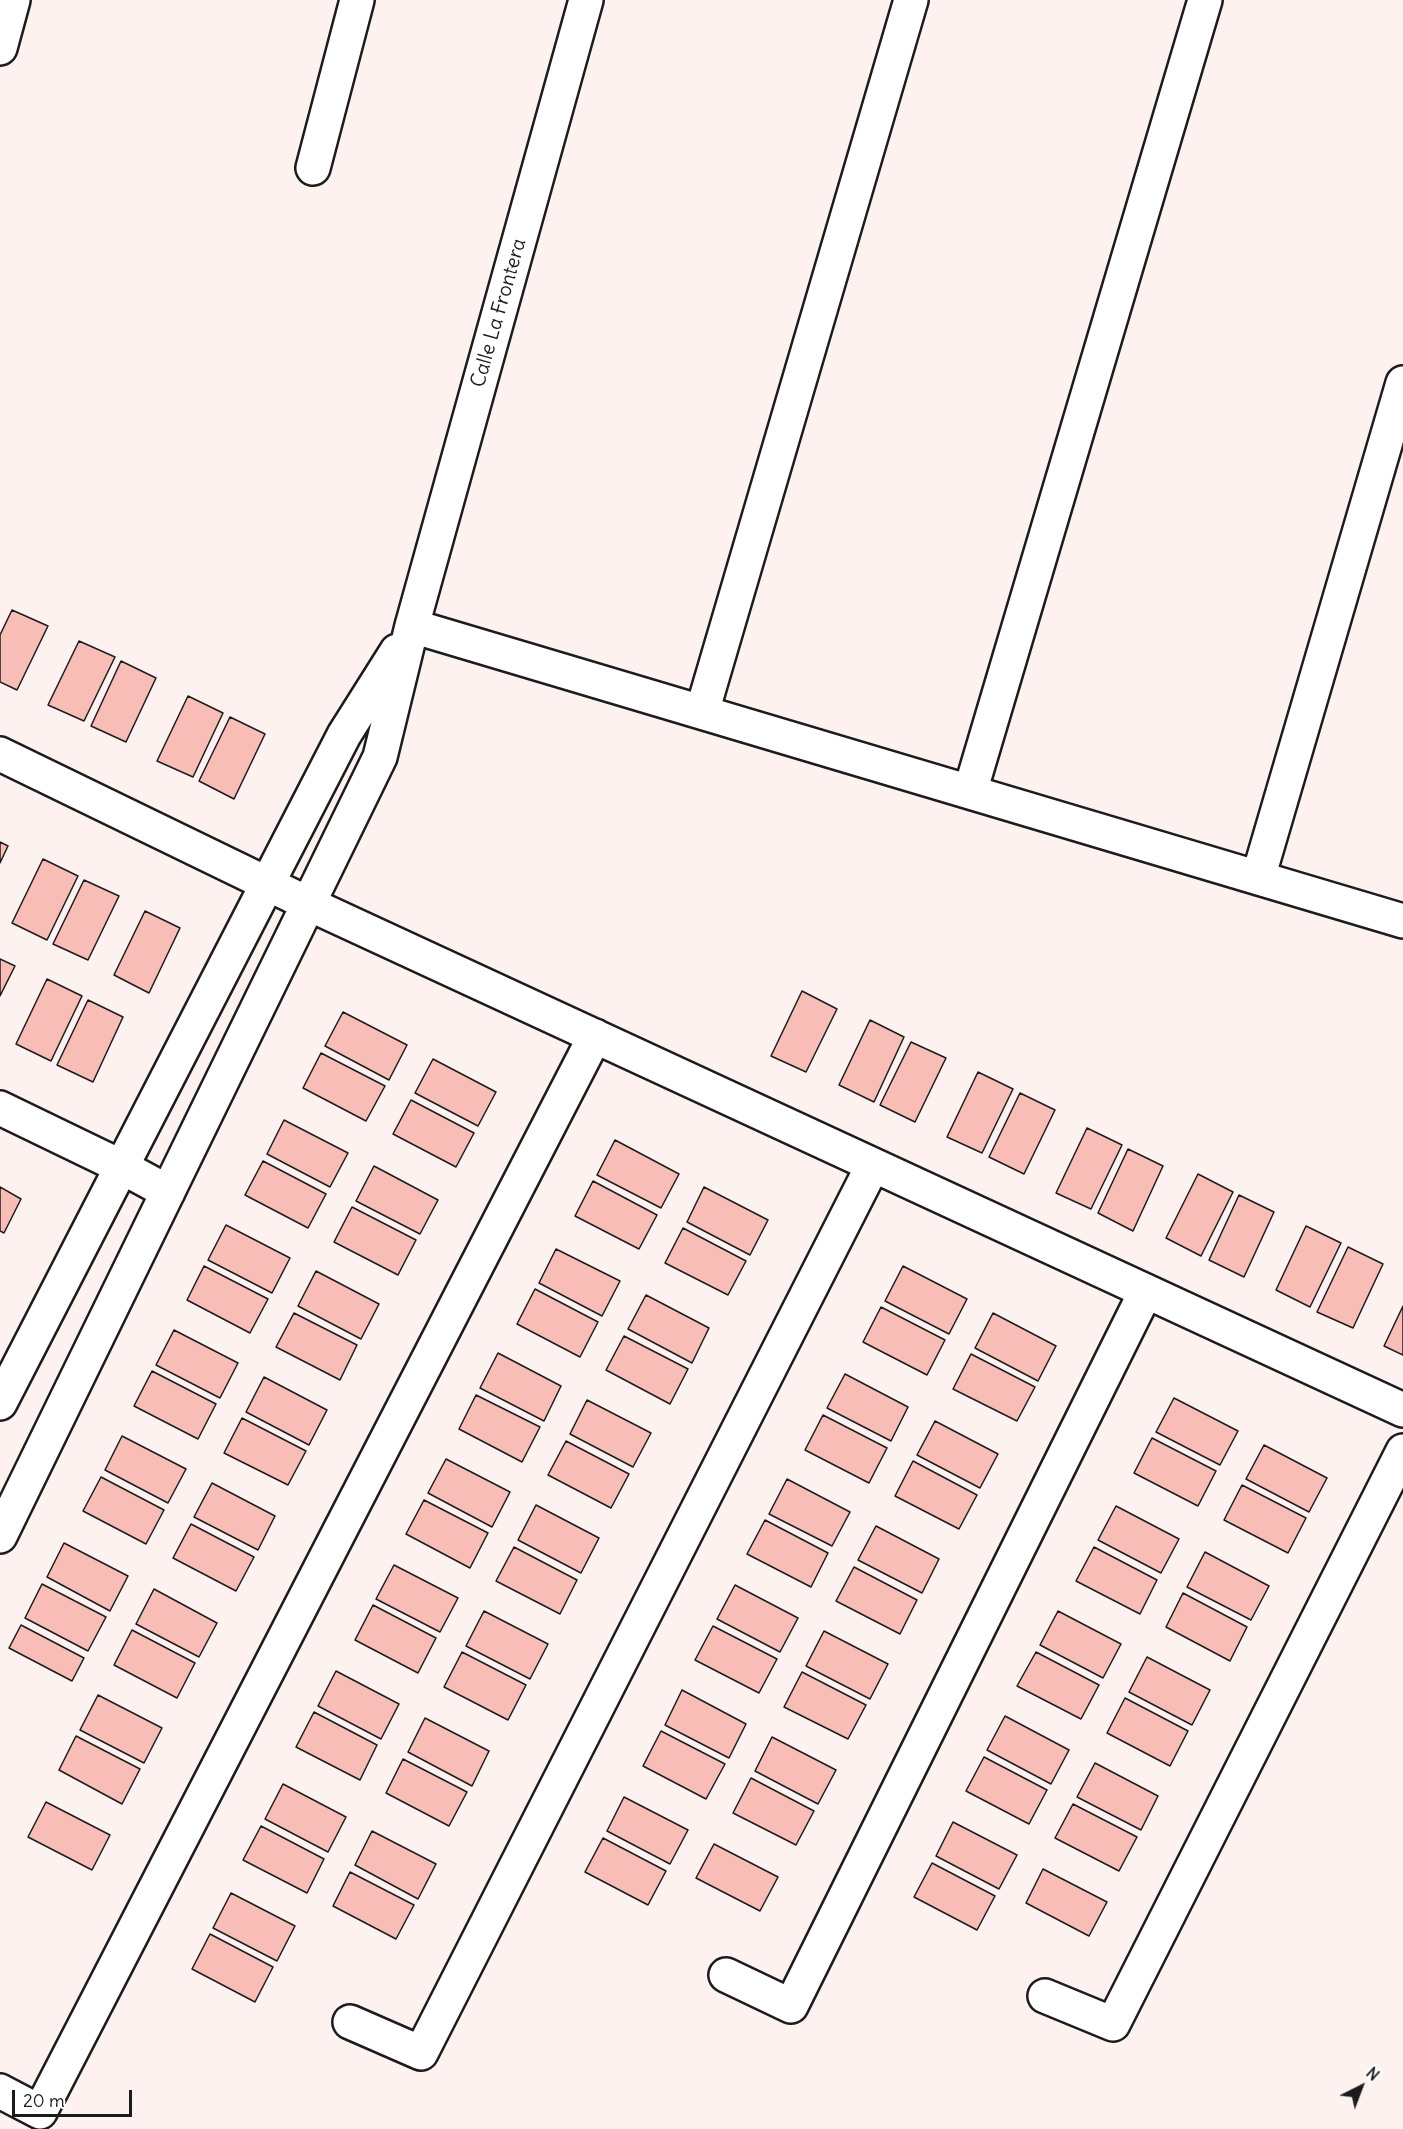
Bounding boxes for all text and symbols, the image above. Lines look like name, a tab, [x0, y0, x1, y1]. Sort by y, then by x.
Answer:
street label: Calle La Frontera	[466, 236, 532, 390]
north arrow	[1331, 2057, 1391, 2117]
text: N	[1362, 2062, 1384, 2085]
scale bar	[15, 2078, 135, 2116]
text: 20 m	[23, 2089, 65, 2112]

